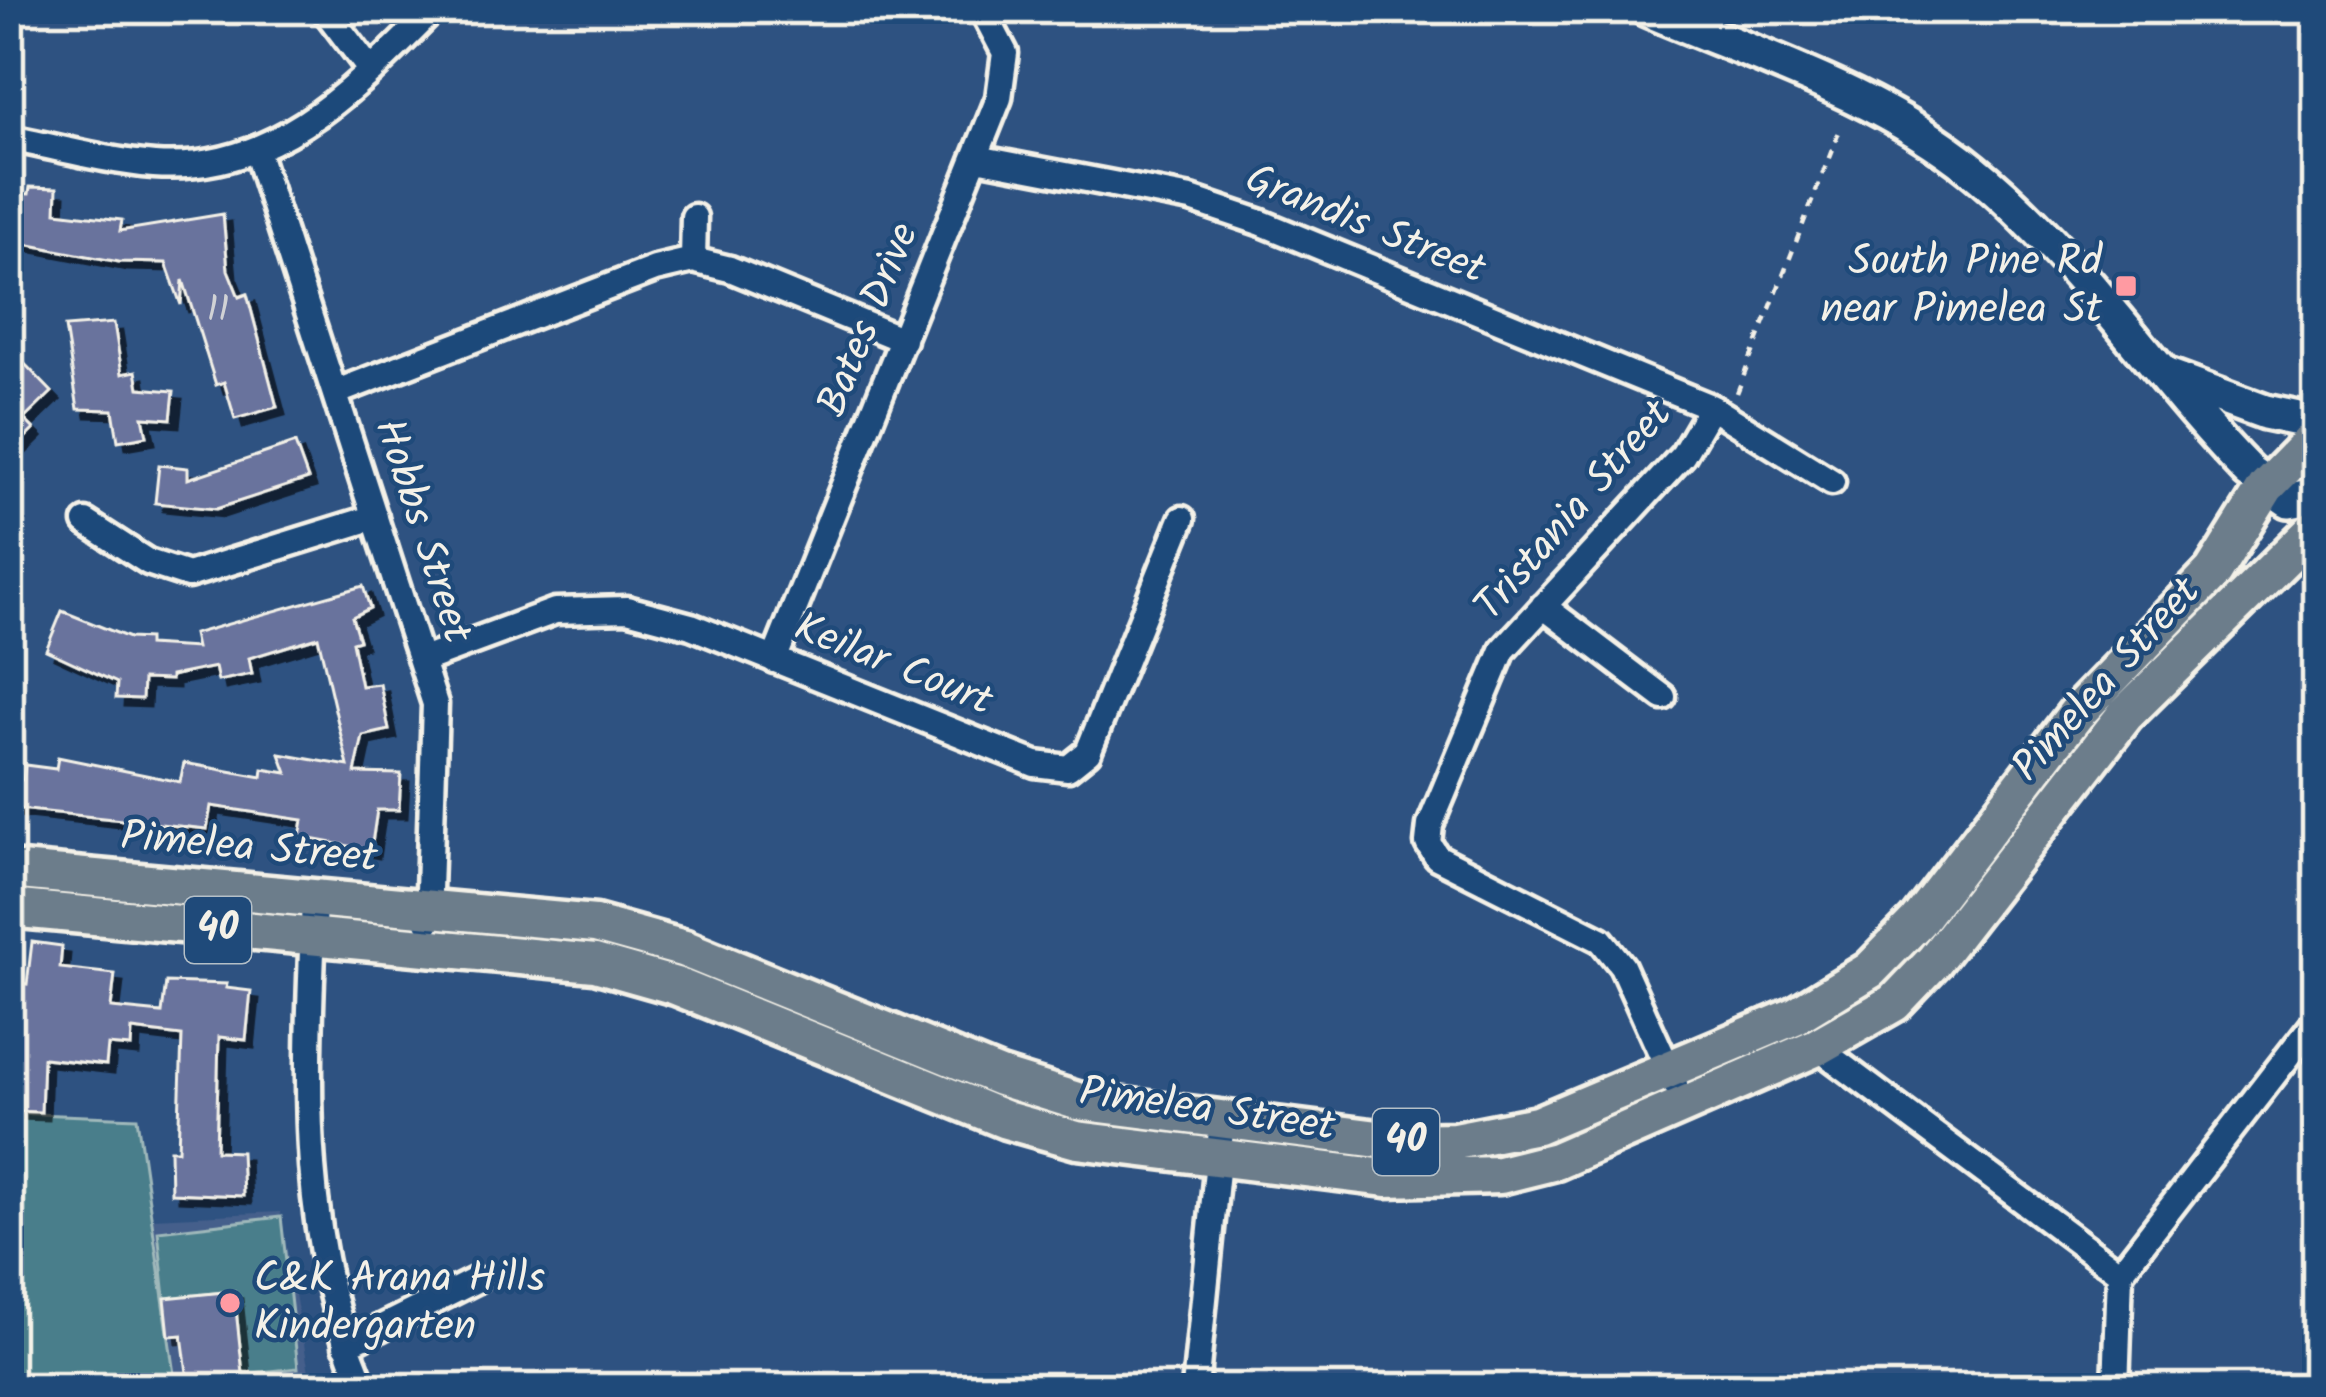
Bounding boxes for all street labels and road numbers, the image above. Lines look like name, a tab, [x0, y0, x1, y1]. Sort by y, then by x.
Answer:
street label: Grandis Street	[1235, 146, 1496, 304]
street label: Bates Drive	[800, 213, 938, 427]
street label: Tristania Street	[1458, 384, 1690, 637]
street label: Hobbs Street	[354, 410, 490, 653]
street label: Pimelea Street	[1996, 561, 2218, 798]
street label: Keilar Court	[784, 595, 1003, 735]
street label: Pimelea Street	[118, 803, 381, 893]
road number: 40	[185, 897, 251, 963]
street label: Pimelea Street	[1075, 1059, 1340, 1161]
road number: 40	[1373, 1109, 1439, 1175]

